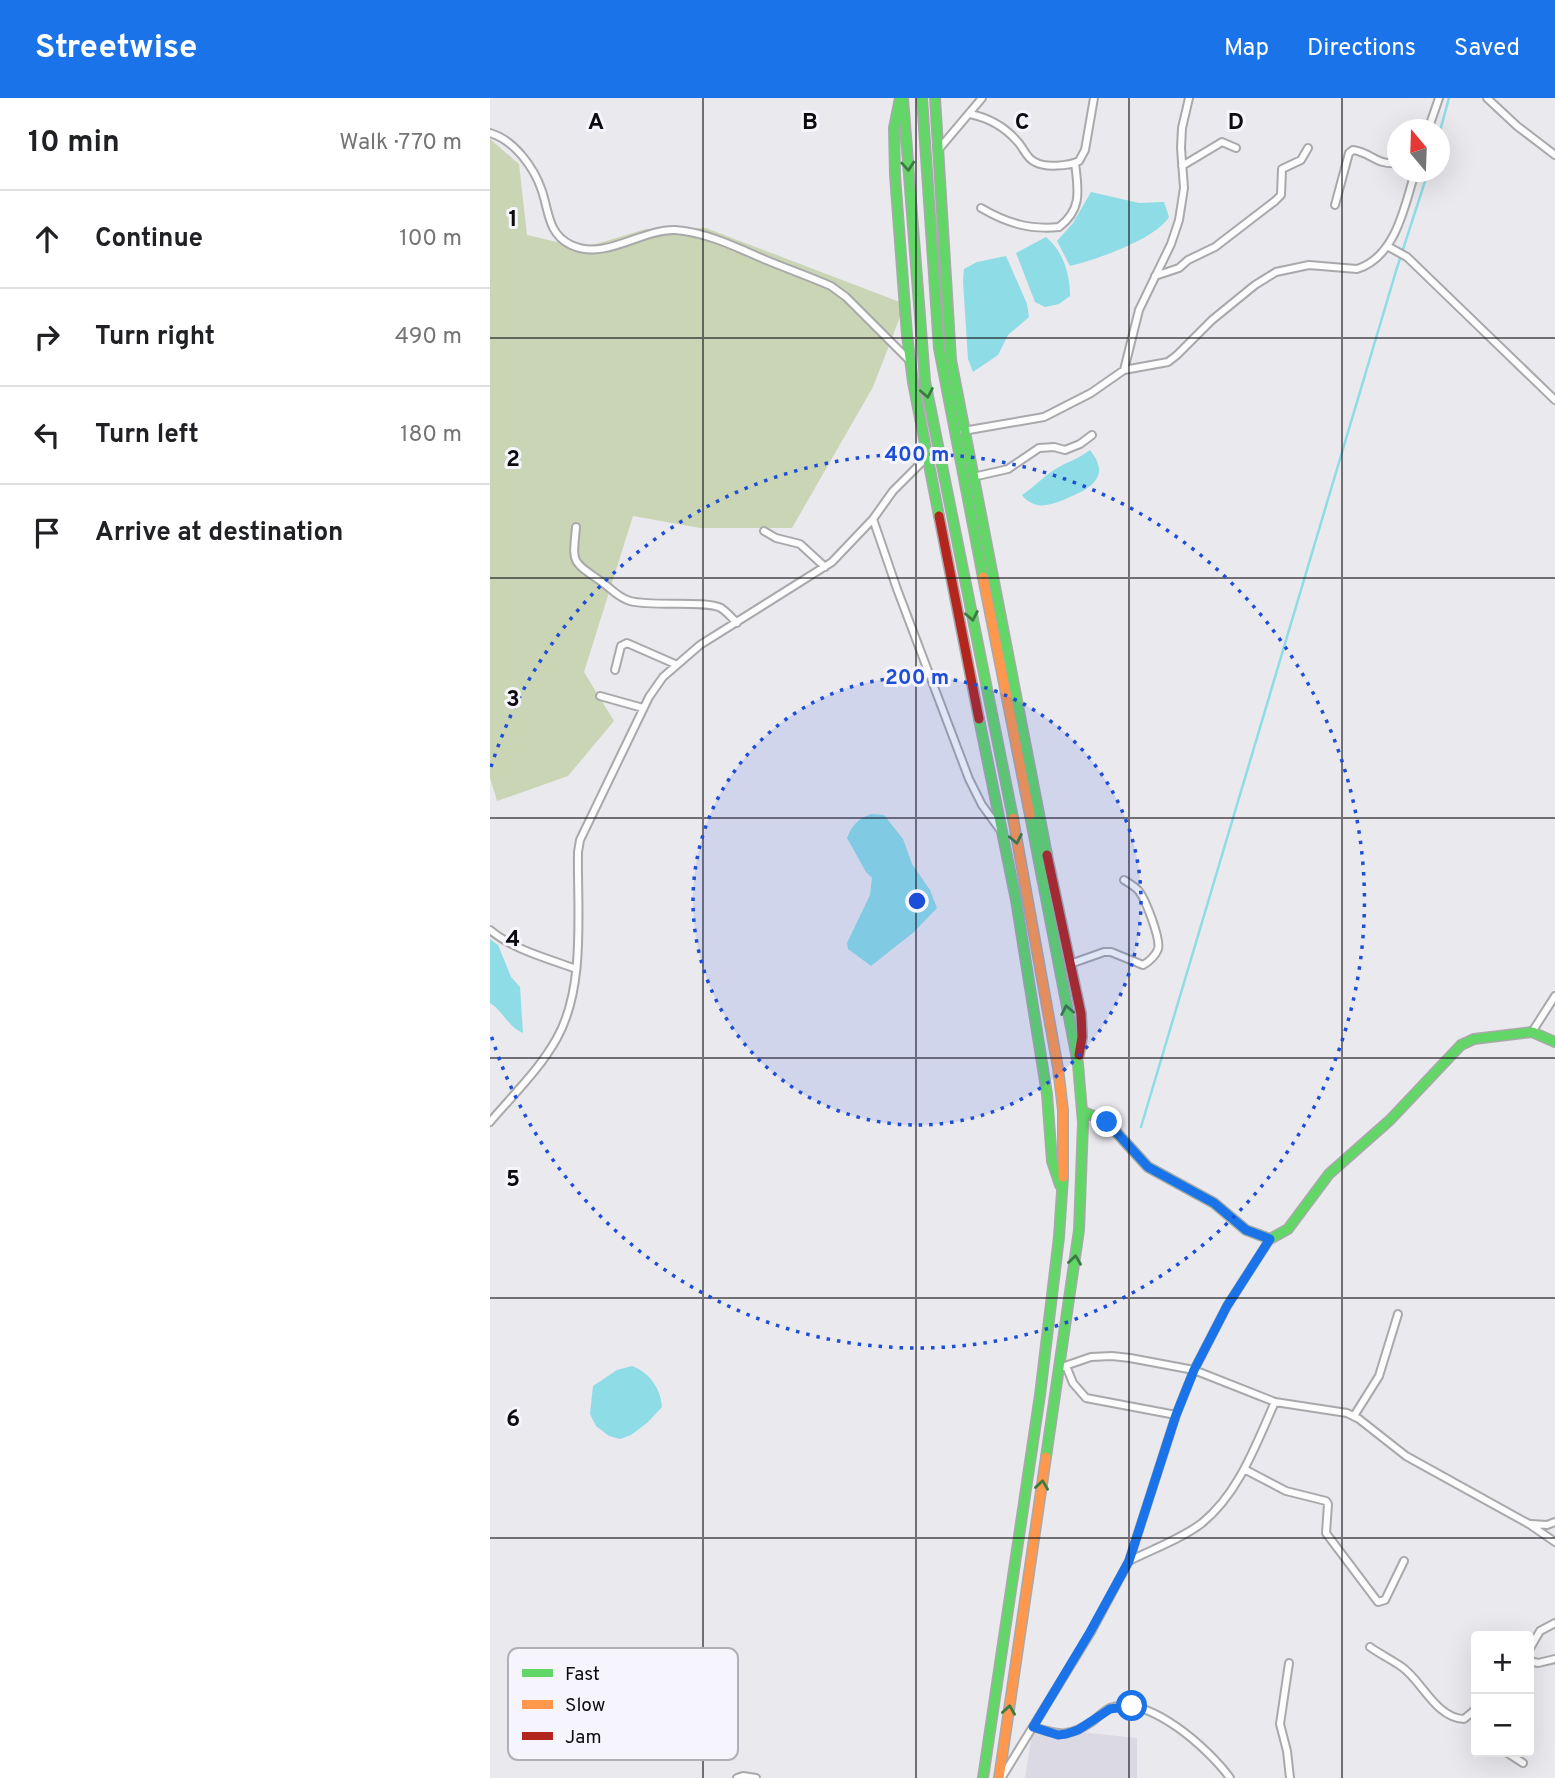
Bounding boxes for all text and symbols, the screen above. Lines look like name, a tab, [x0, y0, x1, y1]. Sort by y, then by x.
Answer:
text: Streetwise	[35, 28, 197, 70]
text: Map	[1224, 34, 1269, 64]
text: Directions	[1307, 34, 1416, 64]
text: Saved	[1454, 34, 1520, 64]
text: A	[588, 109, 604, 138]
text: B	[802, 109, 818, 138]
text: C	[1015, 109, 1029, 138]
text: D	[1228, 109, 1244, 138]
north arrow	[1387, 119, 1450, 182]
text: 10 min	[28, 125, 120, 162]
text: Walk · 770 m	[339, 129, 462, 158]
one-way arrow	[900, 161, 915, 172]
text: 1	[508, 206, 518, 235]
icon: ahead	[28, 220, 66, 258]
text: Continue	[95, 223, 203, 256]
text: 100 m	[399, 225, 462, 254]
icon: right	[28, 318, 66, 356]
text: Turn right	[95, 321, 215, 354]
text: 490 m	[395, 323, 462, 352]
one-way arrow	[919, 387, 934, 399]
icon: left	[28, 416, 66, 454]
text: Turn left	[95, 419, 199, 452]
text: 180 m	[400, 421, 462, 450]
text: 400 m	[885, 442, 949, 469]
text: 2	[506, 446, 520, 475]
icon: arrive	[28, 514, 66, 552]
text: Arrive at destination	[95, 517, 343, 550]
one-way arrow	[964, 610, 979, 622]
text: 200 m	[885, 665, 949, 692]
text: 3	[506, 686, 520, 715]
one-way arrow	[1008, 833, 1023, 845]
centre of rings	[905, 889, 929, 913]
text: 4	[506, 926, 520, 955]
one-way arrow	[1060, 1004, 1075, 1016]
route end	[1091, 1106, 1122, 1137]
text: 5	[506, 1166, 520, 1195]
one-way arrow	[1067, 1254, 1082, 1266]
text: 6	[506, 1406, 520, 1435]
one-way arrow	[1034, 1479, 1049, 1491]
map controls	[1471, 1631, 1534, 1757]
button: +	[1471, 1631, 1534, 1694]
legend	[508, 1648, 738, 1760]
text: Fast	[565, 1663, 600, 1687]
route start	[1116, 1690, 1147, 1721]
text: Slow	[565, 1694, 605, 1718]
button: −	[1471, 1694, 1534, 1757]
one-way arrow	[1001, 1705, 1016, 1716]
text: Jam	[565, 1726, 602, 1750]

